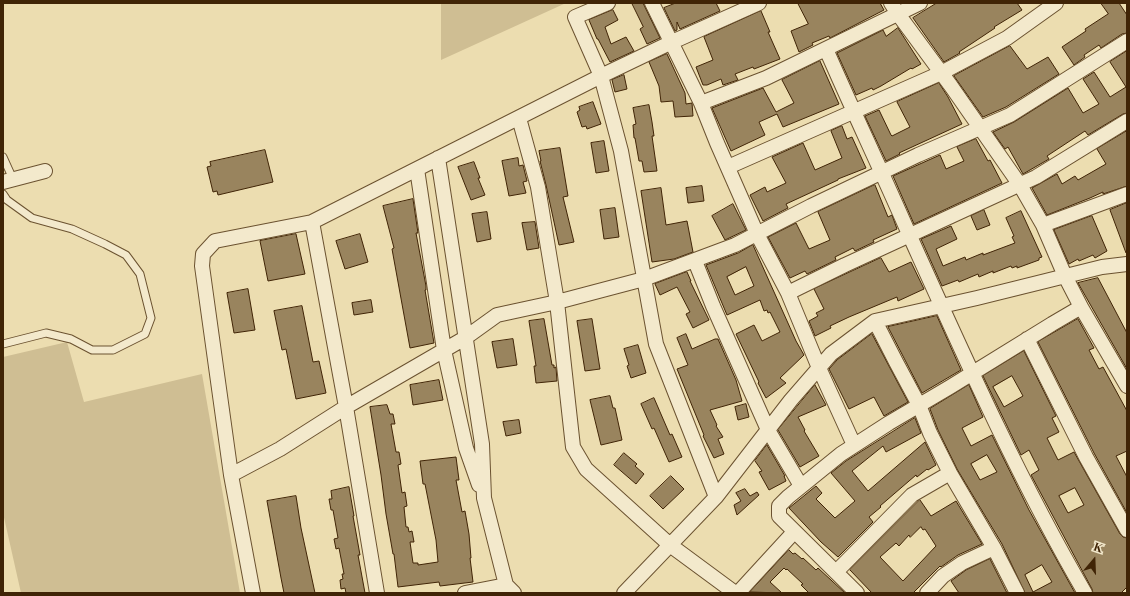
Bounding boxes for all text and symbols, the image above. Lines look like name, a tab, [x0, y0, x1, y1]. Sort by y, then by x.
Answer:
north arrow	[1074, 540, 1114, 580]
text: K	[1091, 541, 1104, 557]

